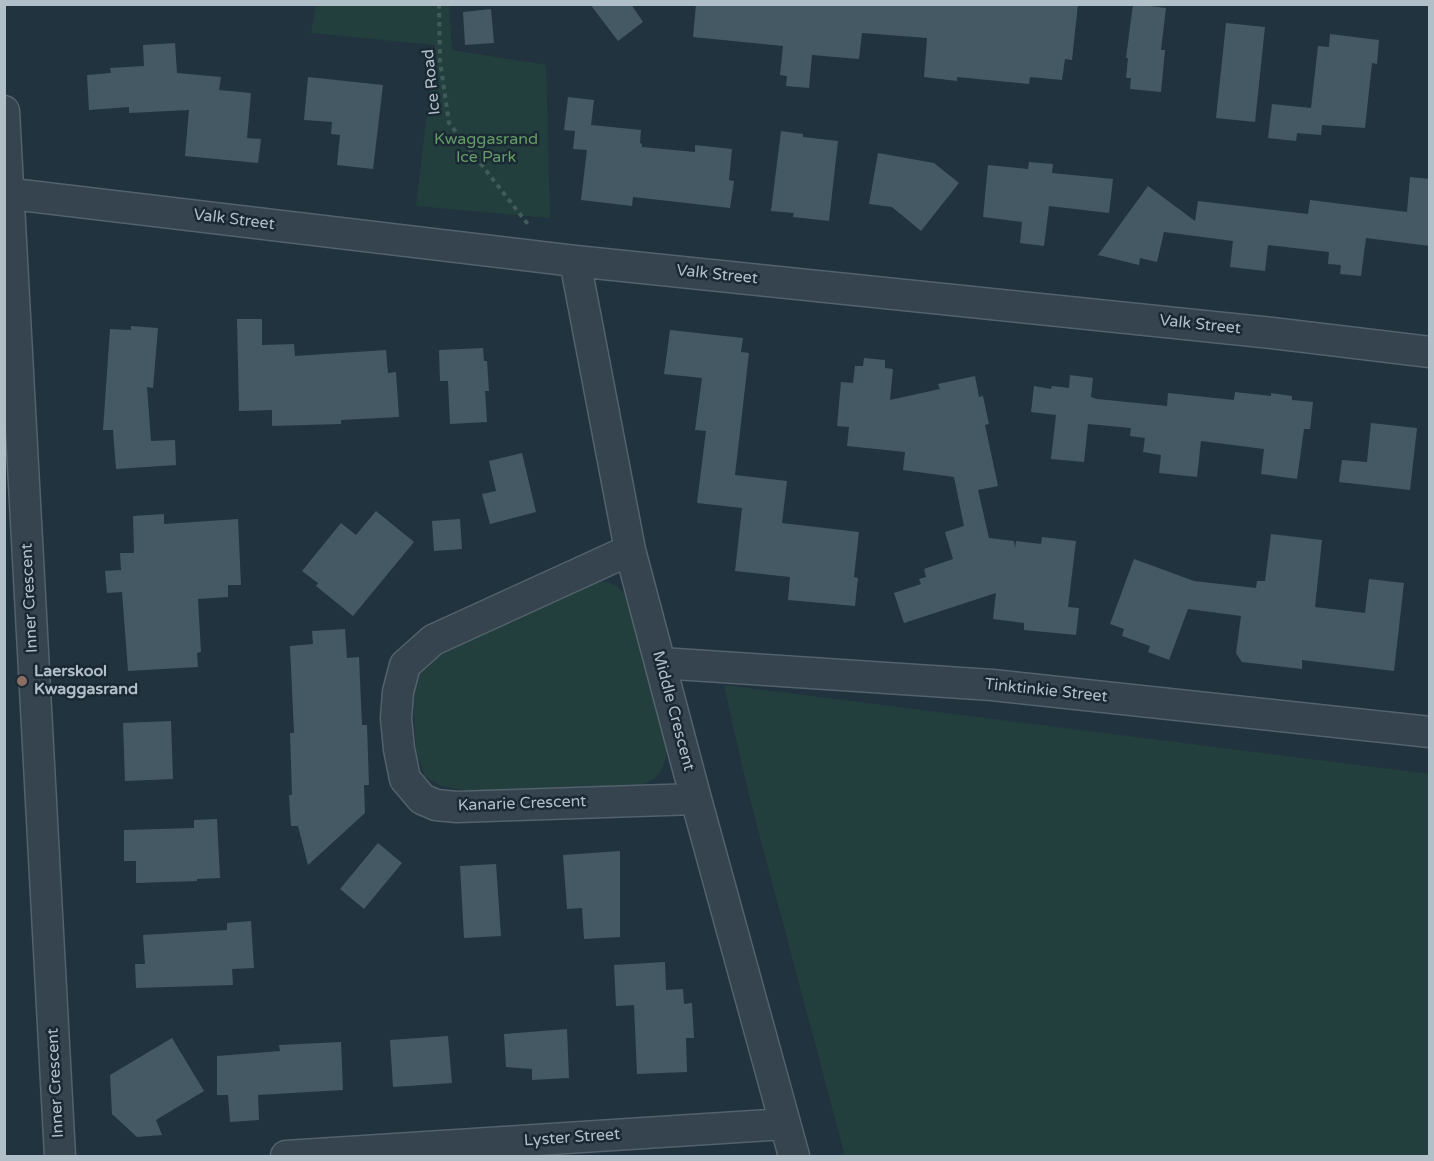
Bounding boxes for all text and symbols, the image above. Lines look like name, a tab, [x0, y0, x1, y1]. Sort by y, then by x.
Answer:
street label: Ice Road	[419, 48, 445, 116]
park label: Kwaggasrand Ice Park	[434, 130, 538, 168]
street label: Valk Street	[192, 205, 276, 235]
street label: Valk Street	[675, 261, 759, 289]
street label: Valk Street	[1158, 311, 1242, 339]
street label: Inner Crescent	[18, 543, 42, 653]
street label: Middle Crescent	[648, 649, 698, 773]
place label: Laerskool Kwaggasrand	[34, 662, 138, 700]
marker: Laerskool Kwaggasrand	[15, 674, 29, 688]
street label: Tinktinkie Street	[984, 675, 1108, 707]
street label: Kanarie Crescent	[457, 792, 587, 816]
street label: Inner Crescent	[44, 1028, 68, 1138]
street label: Lyster Street	[523, 1125, 621, 1151]

